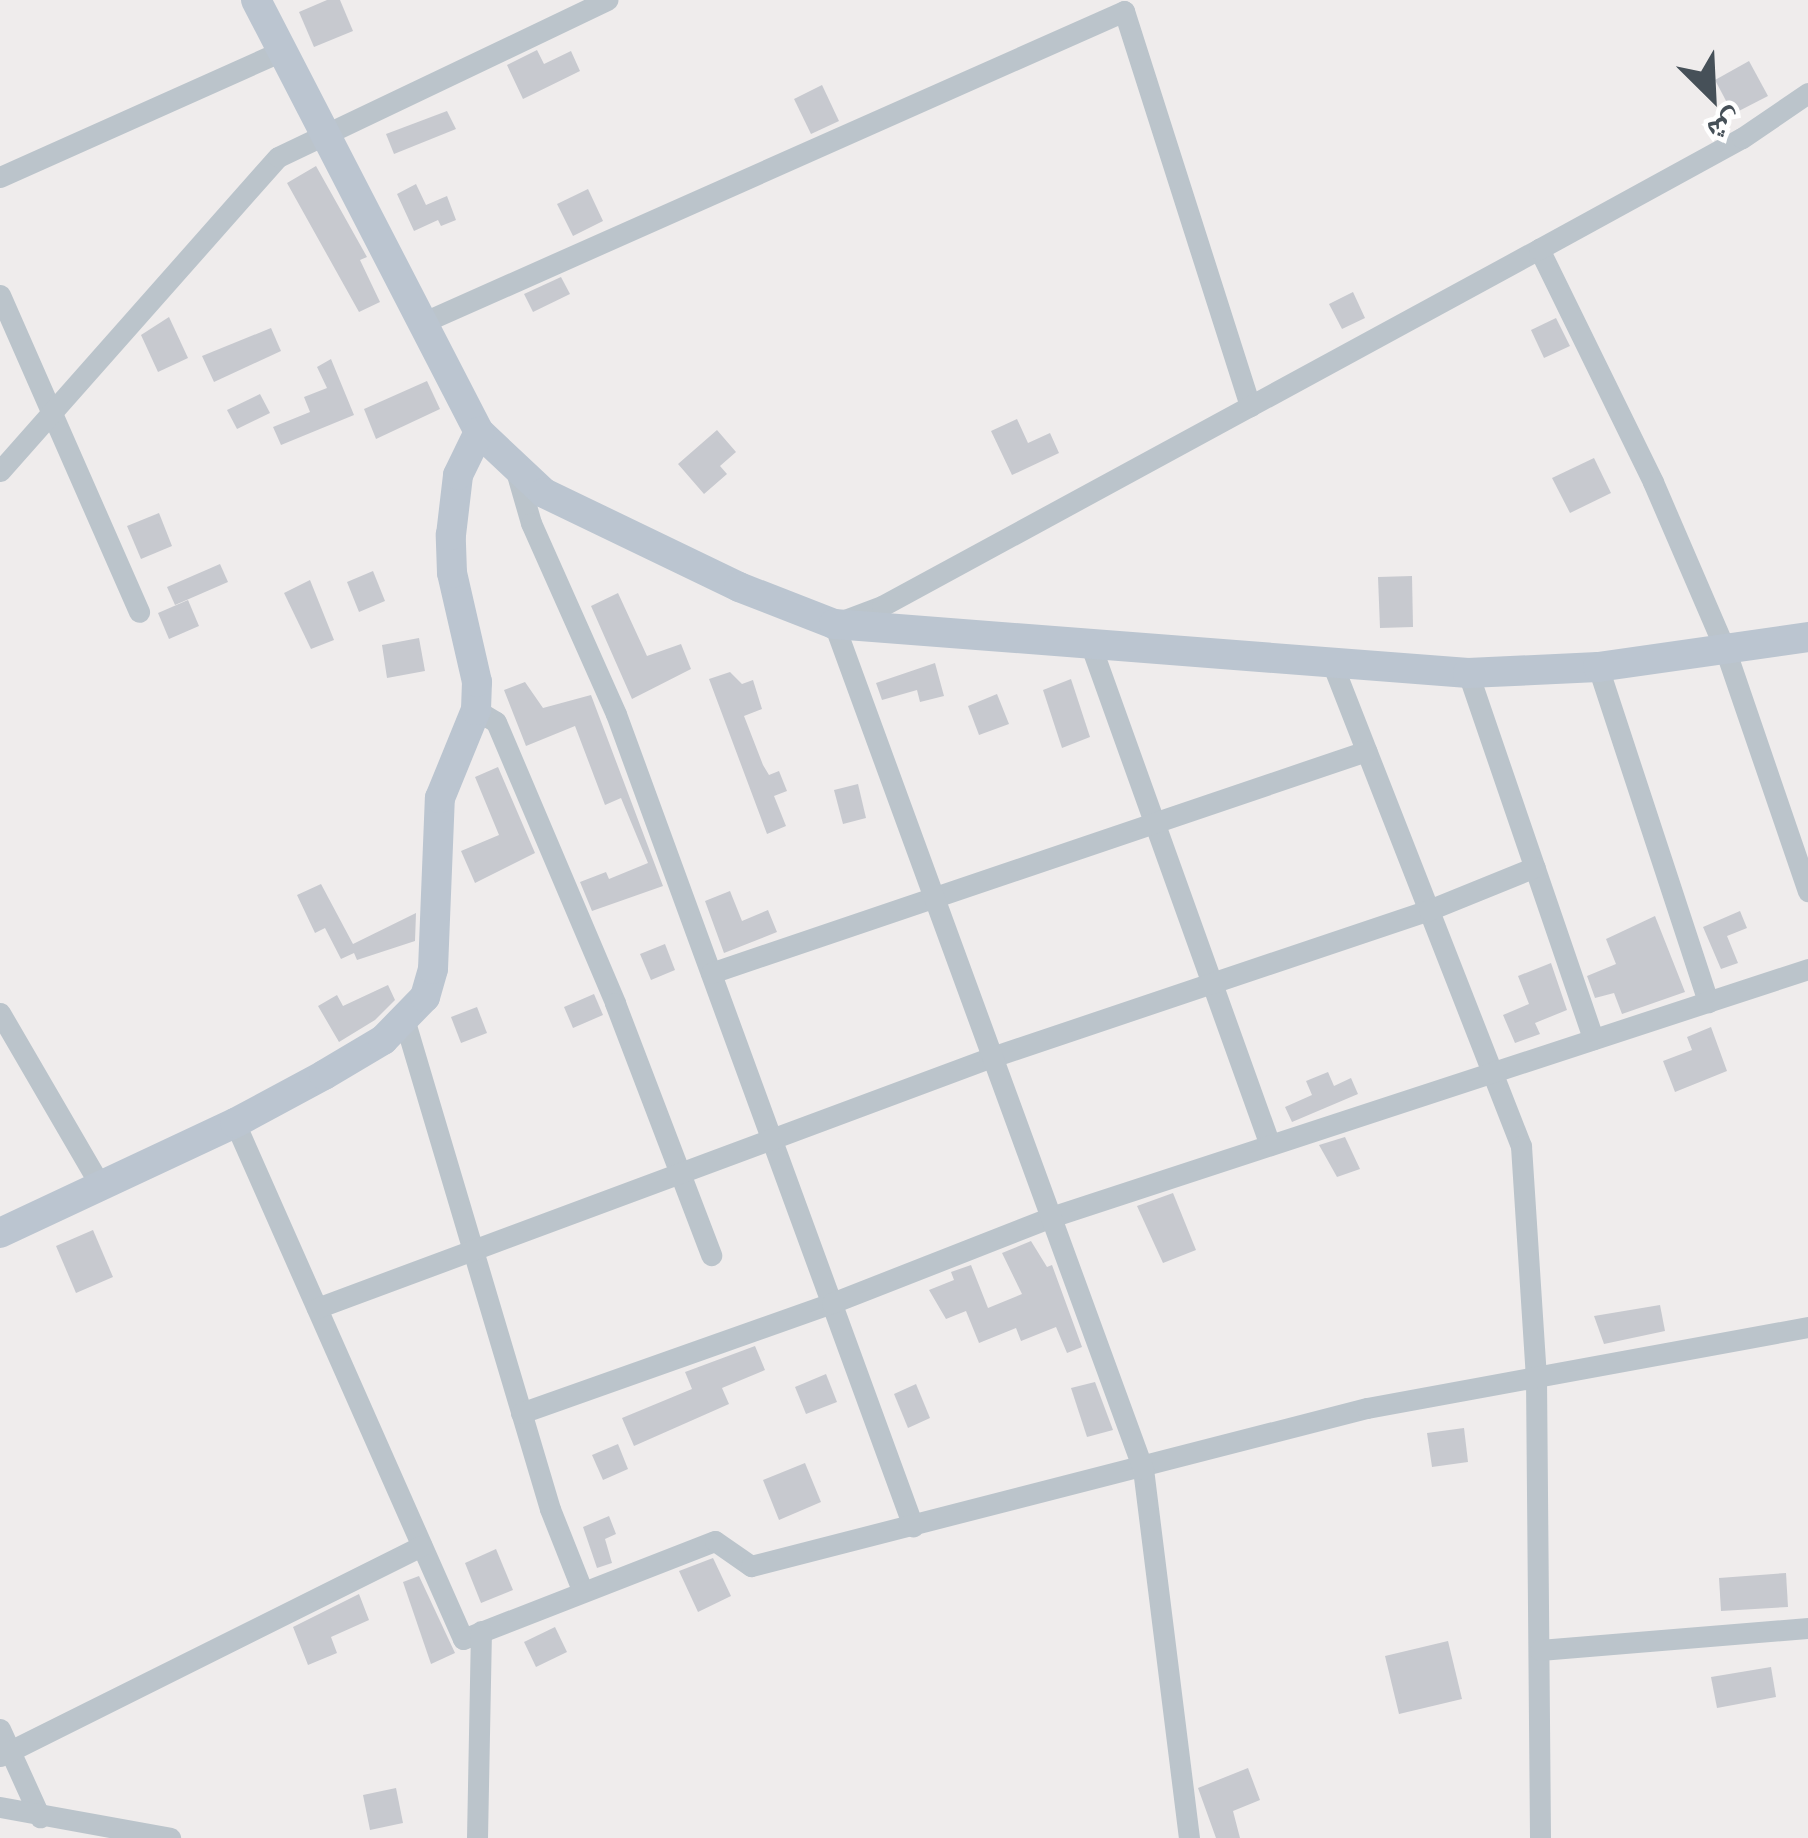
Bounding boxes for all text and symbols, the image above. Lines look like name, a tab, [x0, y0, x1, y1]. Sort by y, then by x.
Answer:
north arrow	[1652, 36, 1772, 156]
text: ش	[1703, 103, 1751, 155]

